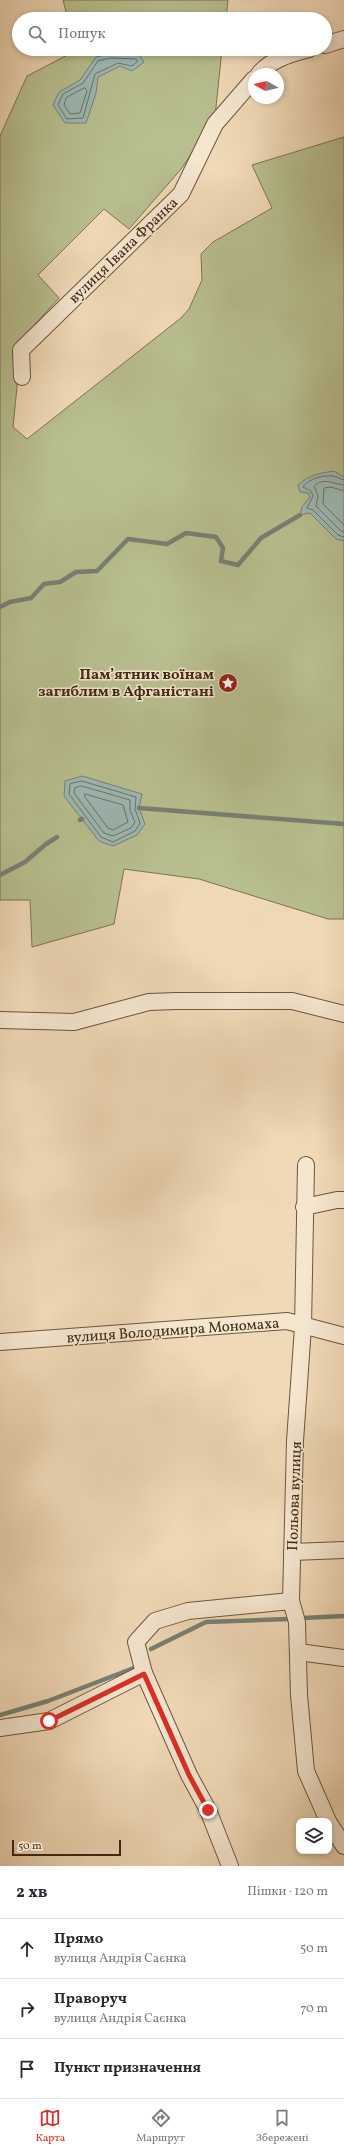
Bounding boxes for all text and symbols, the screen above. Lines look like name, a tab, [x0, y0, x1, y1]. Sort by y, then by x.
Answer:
search box	[12, 12, 332, 56]
icon: search	[26, 23, 48, 45]
text: Пошук	[58, 24, 106, 45]
north arrow	[248, 68, 284, 104]
street label: вулиця Івана Франка	[65, 193, 183, 309]
place label: Пам’ятник воїнам загиблим в Афганістані	[38, 665, 214, 703]
place icon: Пам’ятник воїнам загиблим в Афганістані	[217, 672, 239, 694]
street label: вулиця Володимира Мономаха	[66, 1314, 280, 1349]
street label: Польова вулиця	[283, 1441, 308, 1551]
route start	[40, 1712, 58, 1730]
route end	[199, 1801, 217, 1819]
map controls	[296, 1818, 332, 1854]
button: layers	[296, 1818, 332, 1854]
scale bar	[12, 1838, 121, 1857]
text: 50 m	[18, 1839, 42, 1854]
text: 2 хв	[16, 1881, 48, 1904]
text: Пішки · 120 m	[247, 1883, 328, 1901]
text: Прямо	[54, 1929, 103, 1950]
icon: ahead	[16, 1938, 38, 1960]
text: 50 m	[300, 1940, 328, 1958]
text: вулиця Андрія Саєнка	[54, 1950, 187, 1968]
text: Праворуч	[54, 1989, 127, 2010]
icon: right	[16, 1998, 38, 2020]
text: 70 m	[300, 2000, 328, 2018]
text: вулиця Андрія Саєнка	[54, 2010, 187, 2028]
icon: arrive	[16, 2058, 38, 2080]
text: Пункт призначення	[54, 2058, 201, 2079]
tab: Карта	[35, 2107, 65, 2146]
tab: Маршрут	[136, 2107, 185, 2146]
tab: Збережені	[256, 2107, 308, 2146]

